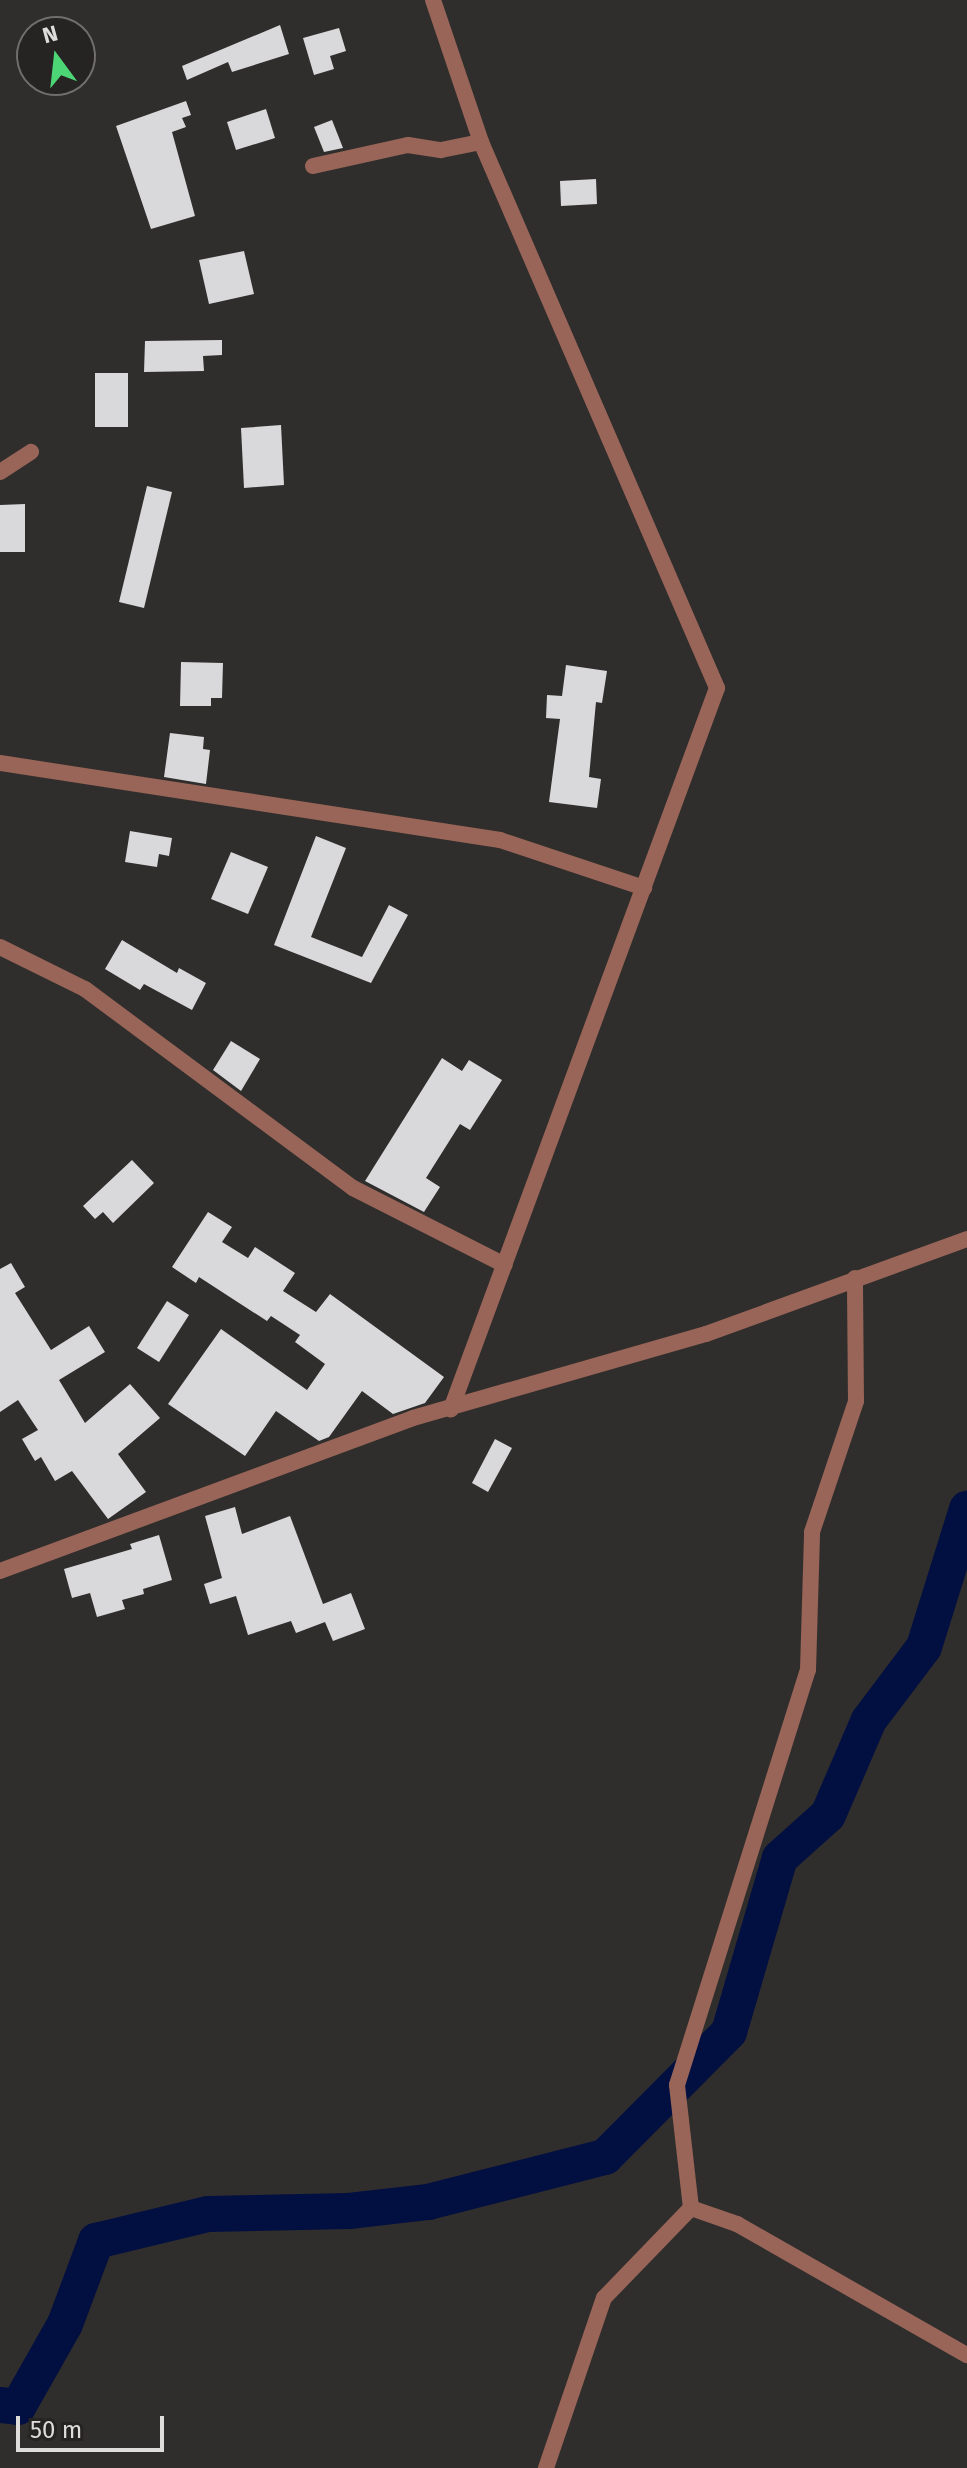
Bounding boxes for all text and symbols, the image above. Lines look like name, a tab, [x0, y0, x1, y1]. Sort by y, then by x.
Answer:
north arrow	[16, 16, 96, 96]
text: N	[40, 19, 61, 49]
scale bar	[20, 2400, 168, 2450]
text: 50 m	[30, 2416, 82, 2444]

